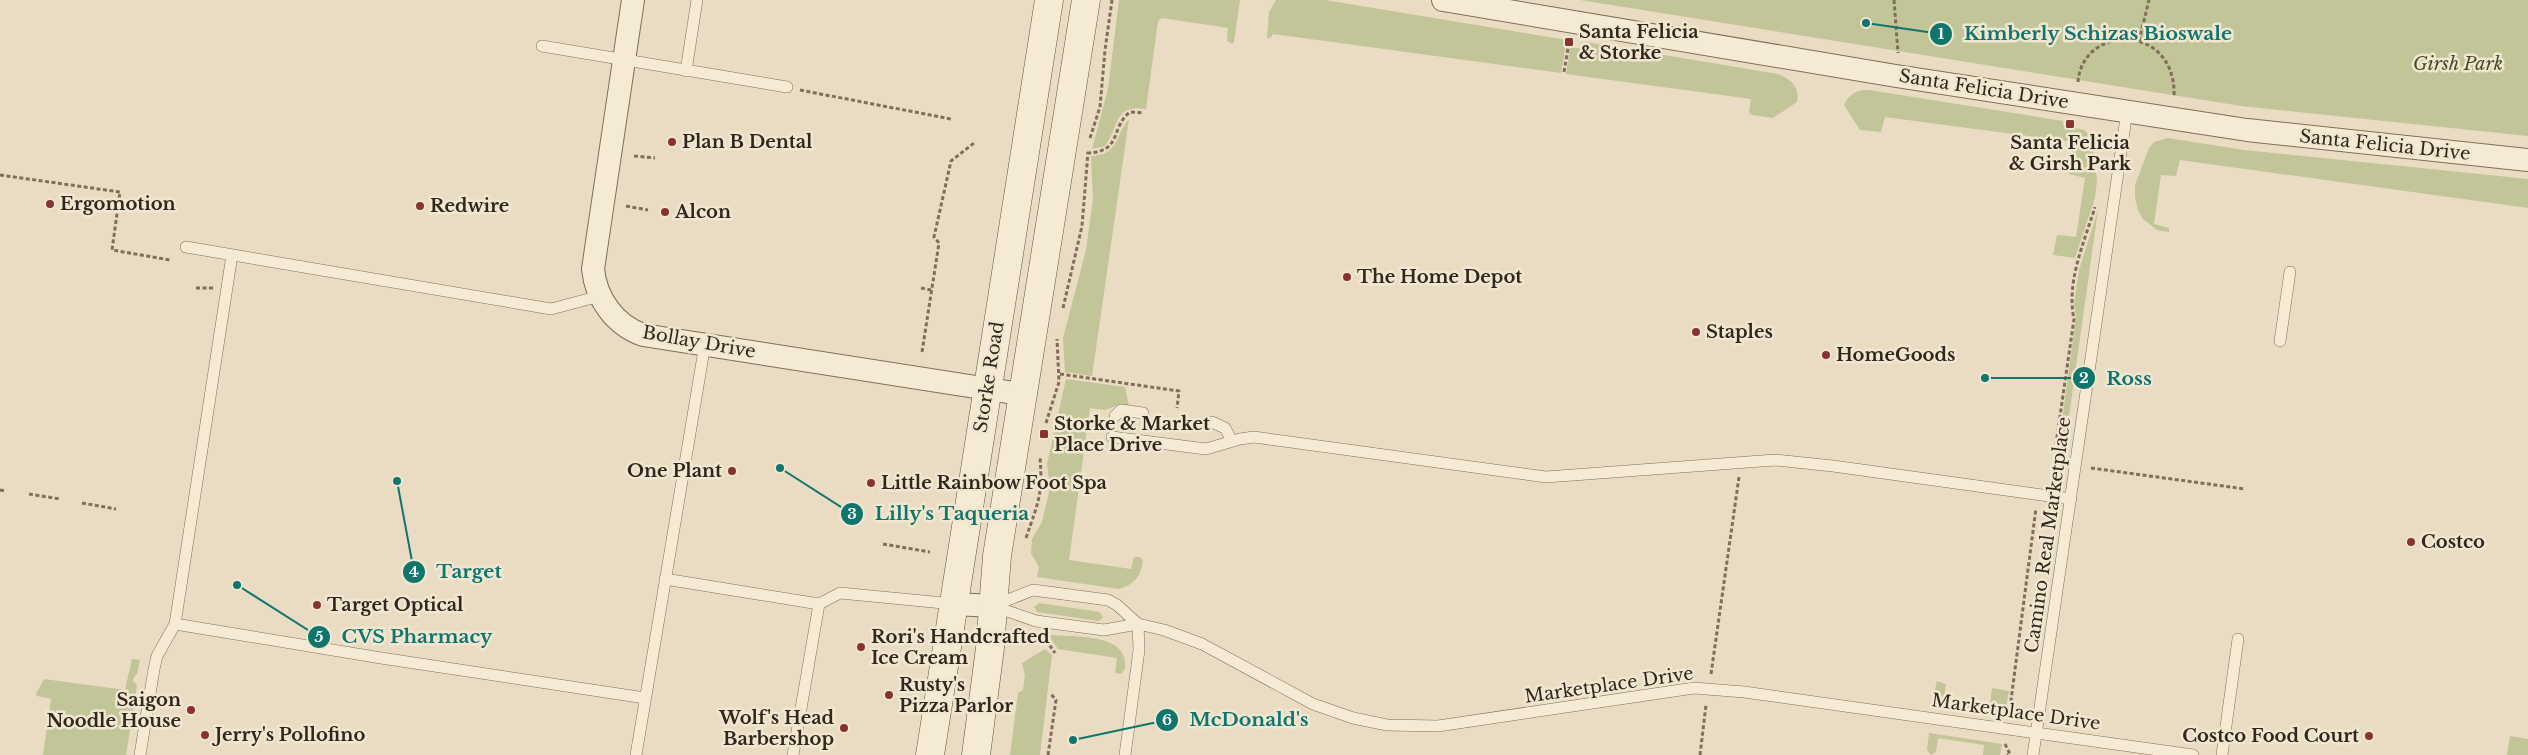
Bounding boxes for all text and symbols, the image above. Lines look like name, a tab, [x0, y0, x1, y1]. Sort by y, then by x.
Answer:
callout: Kimberly Schizas Bioswale	[1928, 17, 2242, 51]
place label: Santa Felicia & Storke	[1579, 21, 1699, 64]
text: Kimberly Schizas Bioswale	[1964, 22, 2232, 45]
text: 1	[1938, 24, 1945, 43]
marker: Santa Felicia & Storke	[1563, 36, 1575, 48]
park label: Girsh Park	[2413, 53, 2503, 75]
street label: Santa Felicia Drive	[1898, 65, 2070, 113]
marker: Santa Felicia & Girsh Park	[2064, 118, 2076, 130]
street label: Santa Felicia Drive	[2299, 125, 2471, 165]
place label: Plan B Dental	[682, 131, 813, 153]
place label: Santa Felicia & Girsh Park	[2009, 132, 2132, 175]
marker: Plan B Dental	[666, 136, 678, 148]
place label: Ergomotion	[60, 193, 176, 215]
place label: Redwire	[430, 195, 509, 217]
marker: Ergomotion	[44, 198, 56, 210]
marker: Redwire	[414, 200, 426, 212]
place label: Alcon	[674, 201, 731, 223]
marker: Alcon	[659, 206, 671, 218]
place label: The Home Depot	[1357, 266, 1522, 288]
marker: The Home Depot	[1341, 271, 1353, 283]
street label: Storke Road	[969, 320, 1009, 434]
street label: Bollay Drive	[641, 321, 757, 363]
place label: Staples	[1706, 321, 1773, 343]
marker: Staples	[1690, 326, 1702, 338]
place label: HomeGoods	[1836, 344, 1955, 366]
marker: HomeGoods	[1820, 349, 1832, 361]
callout: Ross	[2071, 361, 2162, 395]
text: Ross	[2106, 367, 2152, 390]
text: 2	[2079, 368, 2089, 387]
place label: Storke & Market Place Drive	[1054, 413, 1210, 456]
street label: Camino Real Marketplace	[2021, 415, 2075, 655]
marker: Storke & Market Place Drive	[1038, 428, 1050, 440]
place label: One Plant	[627, 460, 722, 482]
marker: One Plant	[726, 465, 738, 477]
place label: Little Rainbow Foot Spa	[881, 472, 1108, 494]
marker: Little Rainbow Foot Spa	[865, 477, 877, 489]
callout: Lilly's Taqueria	[839, 497, 1039, 531]
text: Lilly's Taqueria	[875, 502, 1029, 525]
text: 3	[847, 504, 857, 523]
place label: Costco	[2421, 531, 2485, 553]
marker: Costco	[2405, 536, 2417, 548]
callout: Target	[401, 555, 512, 589]
text: Target	[436, 560, 502, 583]
text: 4	[409, 562, 419, 581]
place label: Target Optical	[327, 594, 464, 616]
marker: Target Optical	[311, 599, 323, 611]
callout: CVS Pharmacy	[306, 620, 502, 654]
text: CVS Pharmacy	[342, 625, 493, 648]
place label: Rori's Handcrafted Ice Cream	[871, 626, 1050, 669]
text: 5	[315, 627, 324, 646]
marker: Rori's Handcrafted Ice Cream	[855, 641, 867, 653]
street label: Marketplace Drive	[1523, 662, 1695, 708]
place label: Rusty's Pizza Parlor	[899, 674, 1013, 717]
place label: Saigon Noodle House	[46, 689, 181, 732]
marker: Rusty's Pizza Parlor	[883, 689, 895, 701]
street label: Marketplace Drive	[1930, 689, 2102, 735]
callout: McDonald's	[1155, 703, 1319, 737]
marker: Saigon Noodle House	[185, 704, 197, 716]
place label: Wolf's Head Barbershop	[718, 707, 835, 750]
text: McDonald's	[1189, 708, 1309, 731]
text: 6	[1162, 710, 1172, 729]
marker: Wolf's Head Barbershop	[838, 722, 850, 734]
place label: Jerry's Pollofino	[211, 724, 365, 746]
place label: Costco Food Court	[2182, 725, 2359, 747]
marker: Jerry's Pollofino	[199, 729, 211, 741]
marker: Costco Food Court	[2363, 730, 2375, 742]

